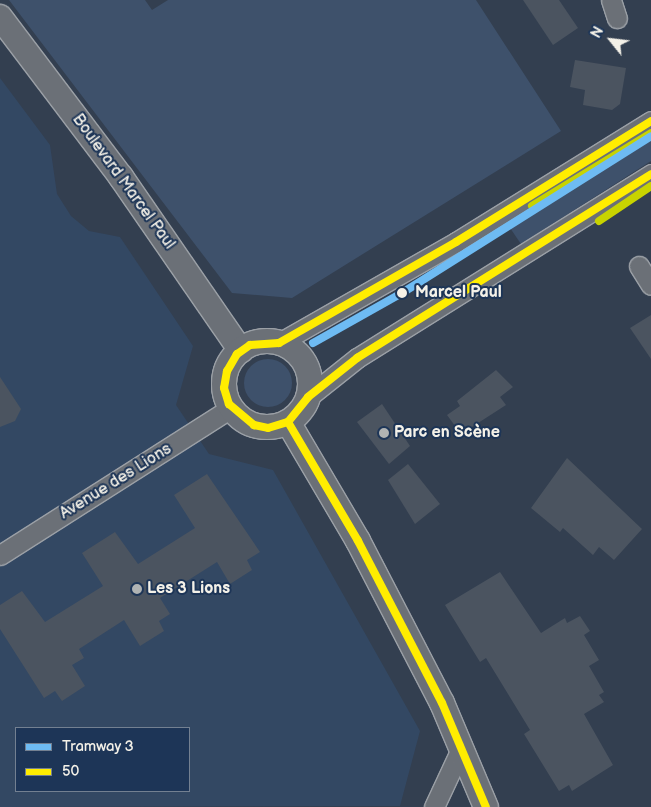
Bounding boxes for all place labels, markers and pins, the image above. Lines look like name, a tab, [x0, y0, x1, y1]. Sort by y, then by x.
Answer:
place label: Marcel Paul	[415, 283, 502, 303]
marker: Marcel Paul	[393, 284, 411, 302]
place label: Parc en Scène	[394, 423, 500, 443]
marker: Parc en Scène	[378, 427, 390, 439]
place label: Les 3 Lions	[147, 579, 230, 599]
marker: Les 3 Lions	[131, 583, 143, 595]

